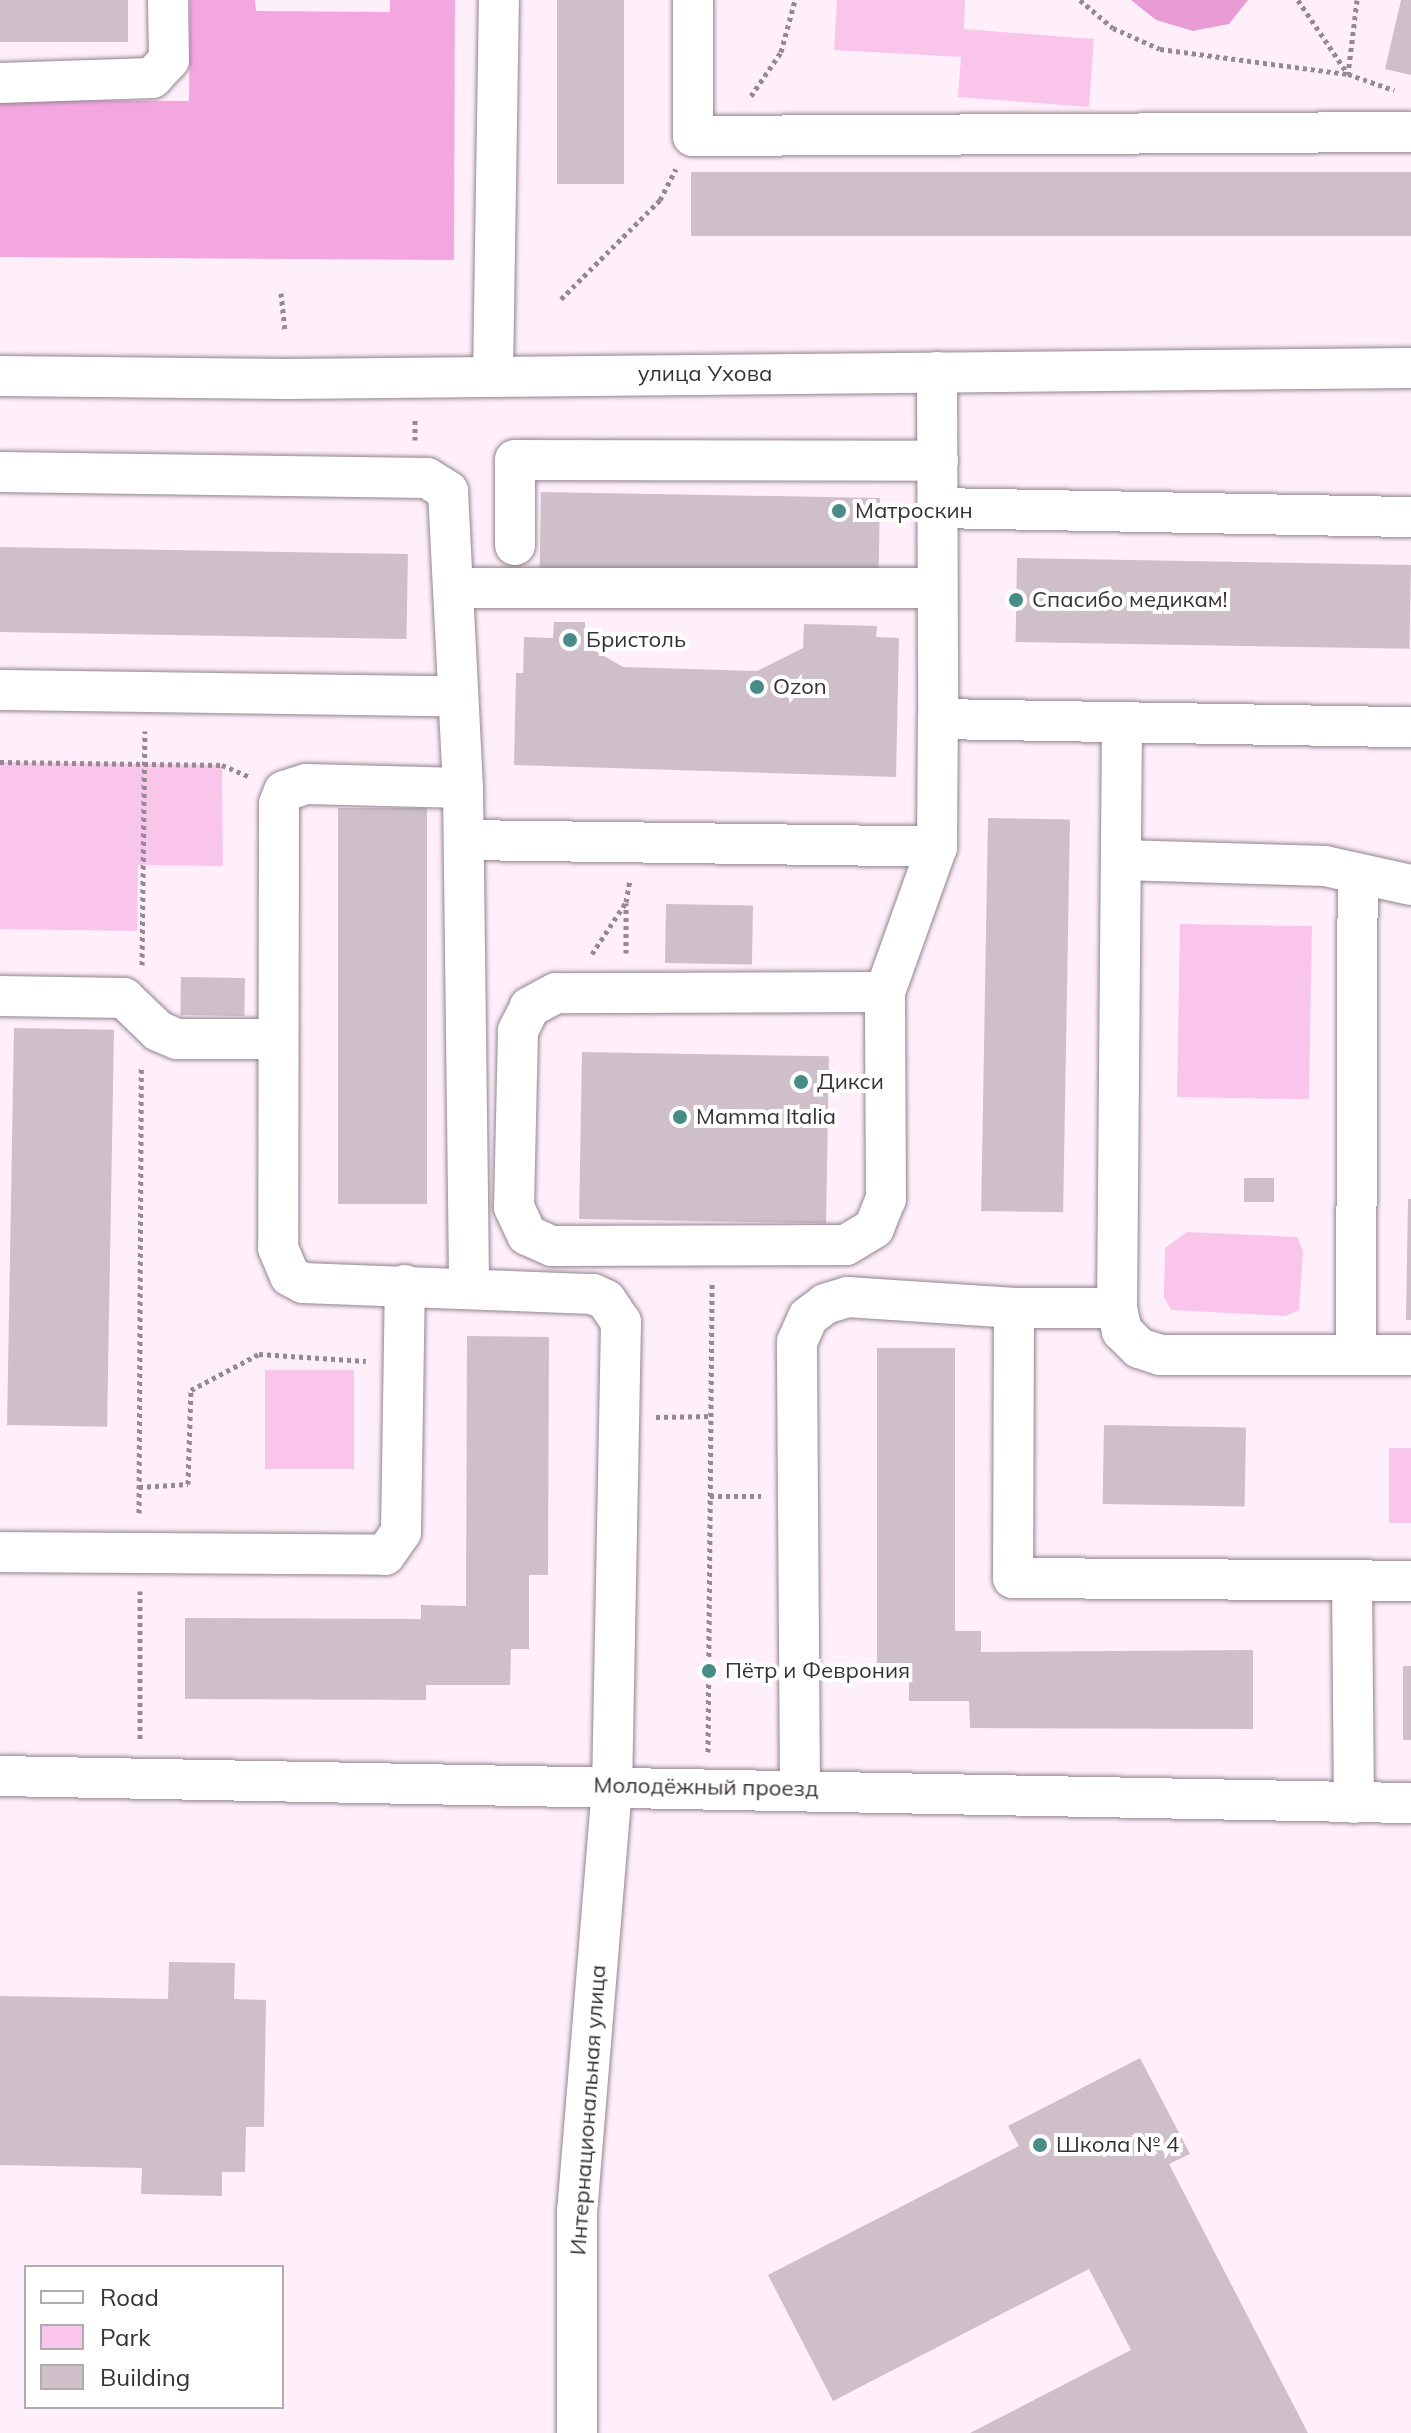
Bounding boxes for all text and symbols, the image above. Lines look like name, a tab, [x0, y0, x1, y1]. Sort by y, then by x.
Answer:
street label: улица Ухова	[638, 361, 772, 387]
place label: Матроскин	[855, 498, 973, 524]
marker: Матроскин	[830, 502, 848, 520]
place label: Спасибо медикам!	[1032, 587, 1228, 613]
marker: Спасибо медикам!	[1007, 591, 1025, 609]
place label: Бристоль	[586, 627, 686, 653]
marker: Бристоль	[561, 631, 579, 649]
place label: Ozon	[773, 674, 827, 700]
marker: Ozon	[748, 678, 766, 696]
place label: Дикси	[817, 1069, 884, 1095]
marker: Дикси	[792, 1073, 810, 1091]
place label: Mamma Italia	[696, 1104, 836, 1130]
marker: Mamma Italia	[671, 1108, 689, 1126]
place label: Пётр и Феврония	[725, 1658, 910, 1684]
marker: Пётр и Феврония	[700, 1662, 718, 1680]
street label: Молодёжный проезд	[593, 1772, 819, 1802]
street label: Интернациональная улица	[565, 1964, 611, 2256]
place label: Школа № 4	[1056, 2132, 1179, 2158]
marker: Школа № 4	[1031, 2136, 1049, 2154]
legend	[24, 2265, 284, 2409]
text: Road	[100, 2282, 159, 2312]
text: Park	[100, 2322, 151, 2352]
text: Building	[100, 2362, 190, 2392]

